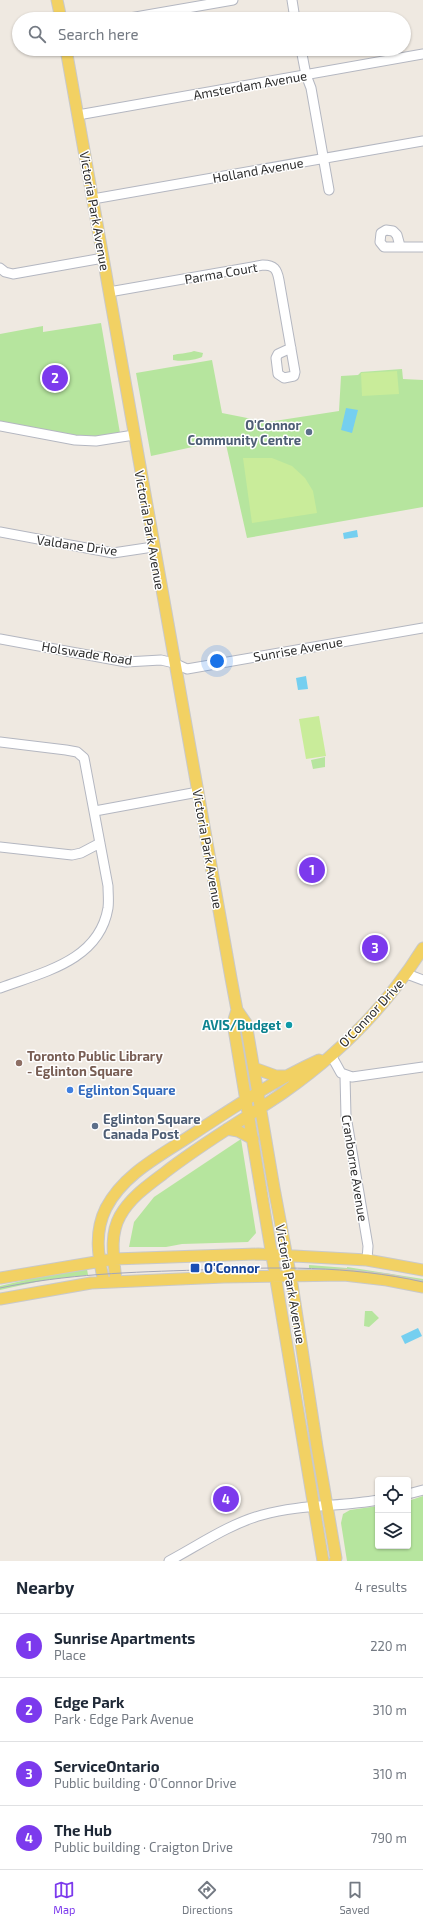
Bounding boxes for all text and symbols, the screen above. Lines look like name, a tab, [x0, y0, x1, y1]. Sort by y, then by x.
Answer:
search box	[12, 12, 411, 56]
icon: search	[26, 23, 48, 45]
text: Search here	[58, 25, 139, 43]
street label: Amsterdam Avenue	[192, 67, 308, 103]
street label: Victoria Park Avenue	[77, 150, 113, 272]
street label: Holland Avenue	[211, 154, 305, 186]
street label: Parma Court	[183, 259, 259, 287]
pin: 2	[42, 363, 68, 393]
place label: O'Connor Community Centre	[188, 417, 301, 448]
marker: O'Connor Community Centre	[304, 427, 314, 437]
street label: Victoria Park Avenue	[132, 469, 168, 591]
street label: Valdane Drive	[36, 531, 118, 559]
street label: Sunrise Avenue	[252, 633, 344, 665]
street label: Holswade Road	[41, 638, 133, 668]
your location	[207, 651, 227, 671]
street label: Victoria Park Avenue	[190, 788, 226, 910]
pin: 1	[299, 855, 325, 885]
pin: 3	[362, 933, 388, 963]
street label: O'Connor Drive	[335, 976, 407, 1050]
place label: AVIS/Budget	[202, 1017, 282, 1033]
marker: AVIS/Budget	[284, 1020, 294, 1030]
place label: Toronto Public Library - Eglinton Square	[27, 1048, 163, 1079]
marker: Toronto Public Library - Eglinton Square	[14, 1058, 24, 1068]
place label: Eglinton Square	[78, 1082, 176, 1098]
marker: Eglinton Square	[65, 1085, 75, 1095]
place label: Eglinton Square Canada Post	[103, 1111, 201, 1142]
street label: Cranborne Avenue	[339, 1113, 371, 1223]
marker: Eglinton Square Canada Post	[90, 1121, 100, 1131]
street label: Victoria Park Avenue	[273, 1223, 309, 1345]
place label: O'Connor	[204, 1260, 260, 1276]
marker: O'Connor	[189, 1262, 201, 1274]
map controls	[375, 1477, 411, 1549]
button: locate	[375, 1477, 411, 1513]
pin: 4	[213, 1484, 239, 1514]
button: layers	[375, 1513, 411, 1549]
text: Nearby	[16, 1577, 74, 1597]
text: 4 results	[355, 1579, 407, 1595]
text: Sunrise Apartments	[54, 1629, 195, 1647]
text: 1	[26, 1638, 32, 1654]
text: 220 m	[370, 1638, 407, 1654]
text: Place	[54, 1647, 86, 1663]
text: Edge Park	[54, 1693, 125, 1711]
text: 2	[25, 1702, 33, 1718]
text: 310 m	[372, 1702, 407, 1718]
text: Park · Edge Park Avenue	[54, 1711, 194, 1727]
text: ServiceOntario	[54, 1757, 160, 1775]
text: 3	[25, 1766, 33, 1782]
text: 310 m	[372, 1766, 407, 1782]
text: Public building · O'Connor Drive	[54, 1775, 236, 1791]
text: The Hub	[54, 1821, 112, 1839]
text: 4	[25, 1830, 33, 1846]
text: 790 m	[371, 1830, 407, 1846]
text: Public building · Craigton Drive	[54, 1839, 233, 1855]
tab: Map	[53, 1879, 75, 1916]
tab: Directions	[182, 1879, 233, 1916]
tab: Saved	[339, 1879, 370, 1916]

